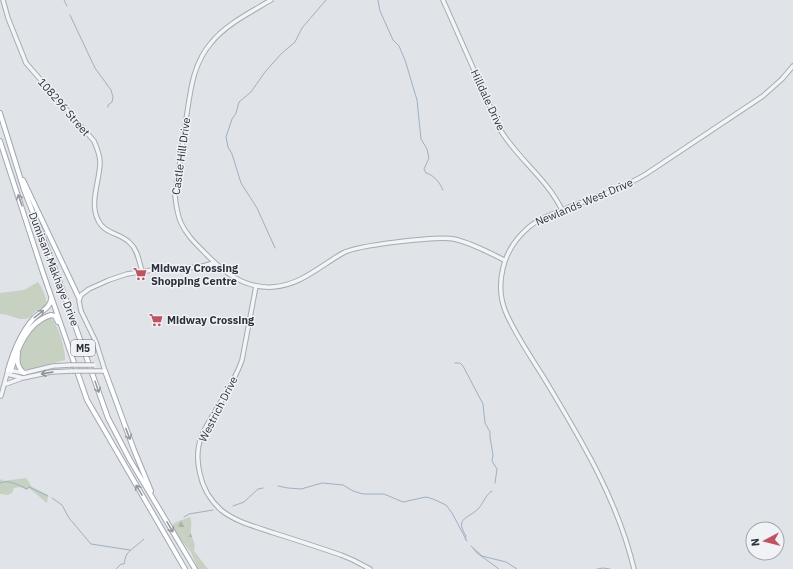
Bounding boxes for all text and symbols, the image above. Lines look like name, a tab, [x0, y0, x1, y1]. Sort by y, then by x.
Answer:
street label: Hilldale Drive	[468, 67, 508, 133]
street label: 108296 Street	[35, 75, 93, 139]
street label: Castle Hill Drive	[169, 116, 193, 196]
street label: Newlands West Drive	[533, 175, 635, 229]
one-way arrow	[15, 194, 23, 206]
street label: Dumisani Makhaye Drive	[26, 210, 82, 328]
place label: Midway Crossing Shopping Centre	[151, 261, 239, 288]
supermarket icon: Midway Crossing Shopping Centre	[132, 266, 148, 282]
one-way arrow	[34, 309, 45, 318]
supermarket icon: Midway Crossing	[148, 312, 164, 328]
place label: Midway Crossing	[167, 313, 255, 327]
road number: M5	[71, 340, 95, 356]
one-way arrow	[41, 370, 54, 378]
street label: Westrich Drive	[196, 374, 240, 444]
one-way arrow	[93, 381, 101, 393]
one-way arrow	[124, 427, 132, 439]
one-way arrow	[134, 484, 142, 496]
one-way arrow	[166, 521, 174, 533]
north arrow	[745, 521, 785, 561]
text: N	[748, 537, 763, 547]

